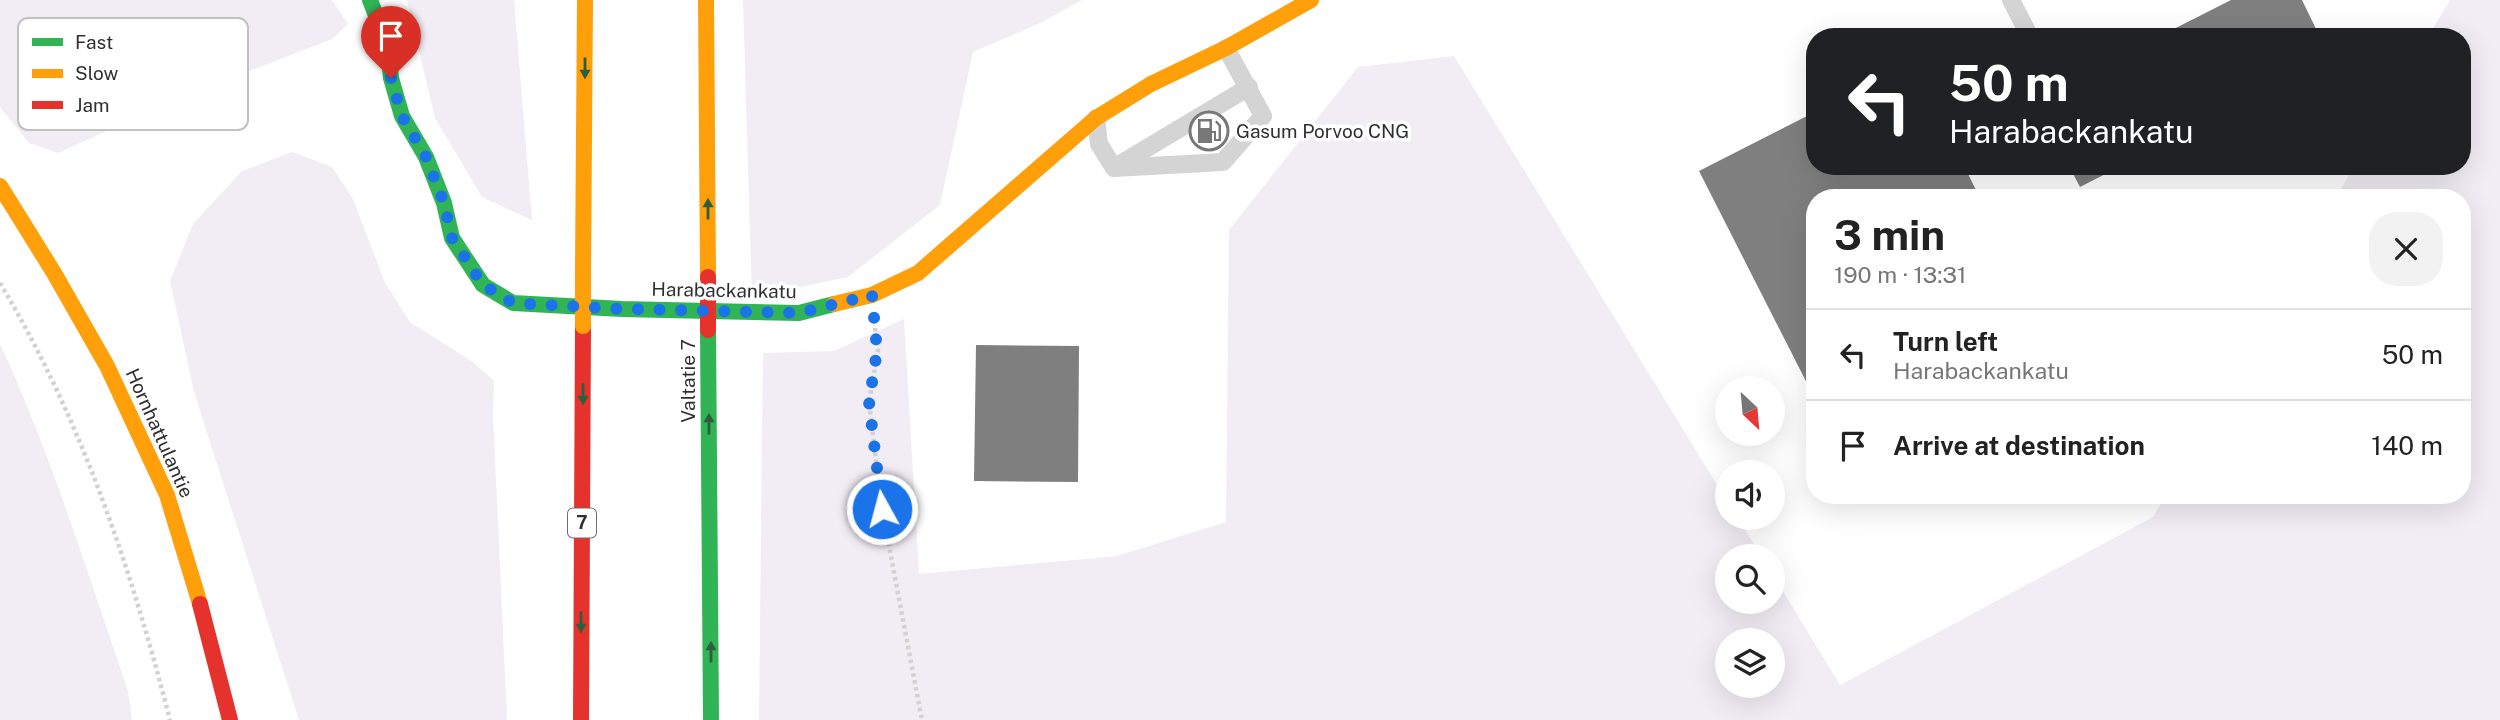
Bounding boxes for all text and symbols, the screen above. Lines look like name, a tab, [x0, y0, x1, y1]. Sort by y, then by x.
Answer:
pin	[361, 6, 421, 78]
icon: arrive	[372, 17, 410, 55]
legend	[18, 18, 248, 130]
text: Fast	[75, 31, 113, 53]
text: 50 m	[1949, 54, 2069, 112]
icon: left	[1834, 56, 1925, 147]
one-way arrow	[579, 57, 591, 79]
text: Slow	[75, 62, 119, 84]
text: Jam	[75, 94, 109, 116]
fuel station icon: Gasum Porvoo CNG	[1188, 110, 1230, 152]
text: Harabackankatu	[1949, 113, 2194, 150]
place label: Gasum Porvoo CNG	[1236, 120, 1409, 142]
one-way arrow	[702, 198, 714, 220]
text: 3 min	[1834, 210, 1945, 259]
button: close	[2369, 212, 2443, 286]
text: 190 m · 13:31	[1834, 261, 1966, 288]
street label: Harabackankatu	[651, 278, 797, 302]
text: Turn left	[1893, 326, 1998, 357]
icon: left	[1834, 336, 1872, 374]
street label: Valtatie 7	[677, 339, 699, 423]
text: 50 m	[2382, 339, 2443, 370]
text: Harabackankatu	[1893, 357, 2069, 384]
street label: Hornhattulantie	[122, 365, 198, 501]
north arrow	[1715, 376, 1785, 446]
map controls	[1715, 376, 1785, 698]
one-way arrow	[577, 384, 589, 406]
one-way arrow	[703, 413, 715, 435]
icon: arrive	[1834, 427, 1872, 465]
text: Arrive at destination	[1893, 430, 2145, 461]
text: 140 m	[2371, 430, 2443, 461]
button: sound	[1715, 460, 1785, 530]
position arrow	[845, 472, 919, 546]
road number: 7	[568, 508, 596, 538]
button: search	[1715, 544, 1785, 614]
one-way arrow	[576, 611, 587, 633]
button: layers	[1715, 628, 1785, 698]
one-way arrow	[705, 641, 716, 663]

